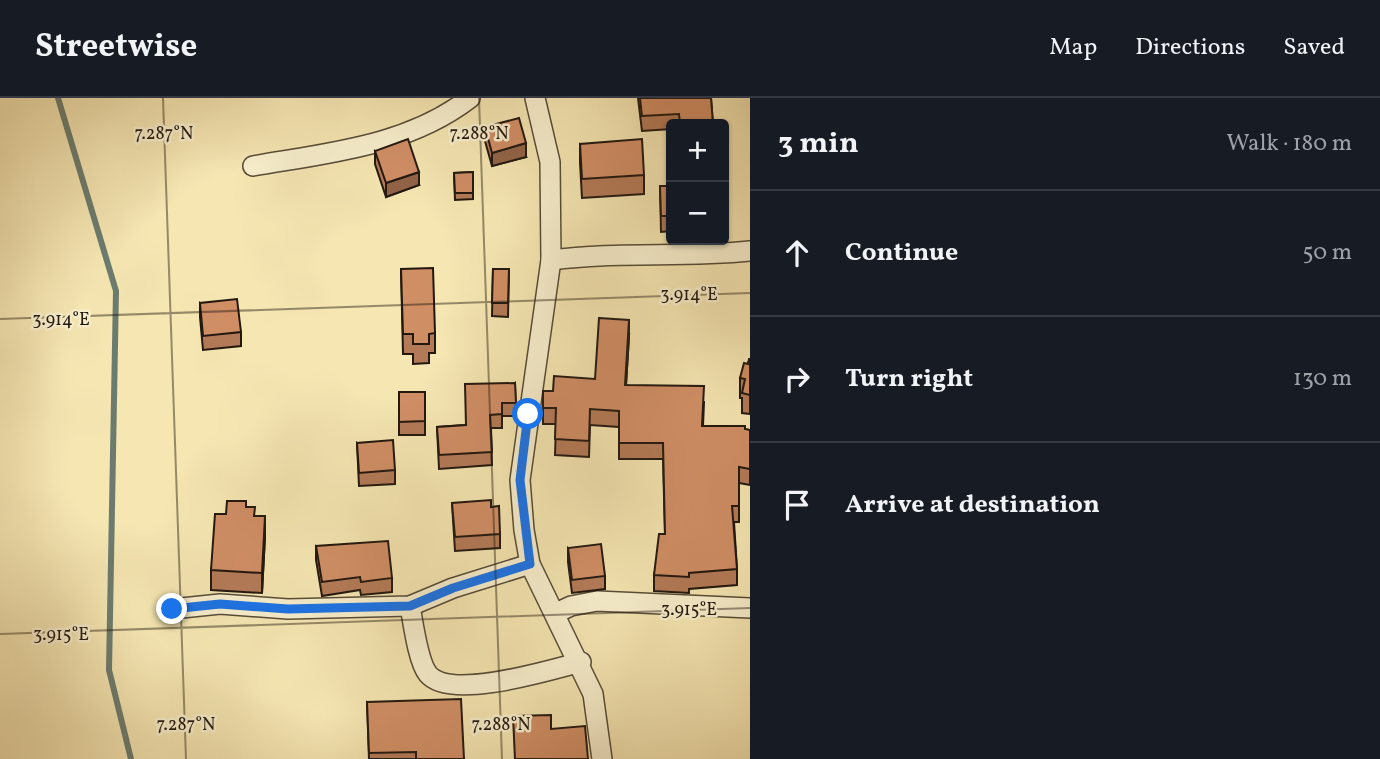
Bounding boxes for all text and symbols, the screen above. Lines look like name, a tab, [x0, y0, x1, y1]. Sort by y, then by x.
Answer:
text: Streetwise	[35, 25, 197, 71]
text: Map	[1049, 31, 1097, 65]
text: Directions	[1135, 31, 1245, 65]
text: Saved	[1283, 31, 1345, 65]
map controls	[666, 119, 729, 245]
button: +	[666, 119, 729, 182]
text: 7.287°N	[135, 122, 193, 147]
text: 7.288°N	[449, 122, 509, 147]
text: 3 min	[778, 123, 859, 165]
text: Walk · 180 m	[1227, 128, 1352, 160]
button: −	[666, 182, 729, 245]
icon: ahead	[778, 234, 816, 272]
text: Continue	[845, 235, 958, 271]
text: 50 m	[1303, 237, 1352, 269]
text: 3.914°E	[660, 283, 718, 308]
text: 3.914°E	[32, 308, 90, 333]
icon: right	[778, 360, 816, 398]
text: Turn right	[845, 361, 973, 397]
text: 130 m	[1293, 363, 1352, 395]
route start	[512, 398, 543, 429]
icon: arrive	[778, 486, 816, 524]
text: Arrive at destination	[845, 487, 1100, 523]
route end	[156, 593, 187, 624]
text: 3.915°E	[661, 598, 717, 623]
text: 3.915°E	[33, 623, 89, 648]
text: 7.287°N	[157, 713, 215, 738]
text: 7.288°N	[471, 713, 531, 738]

